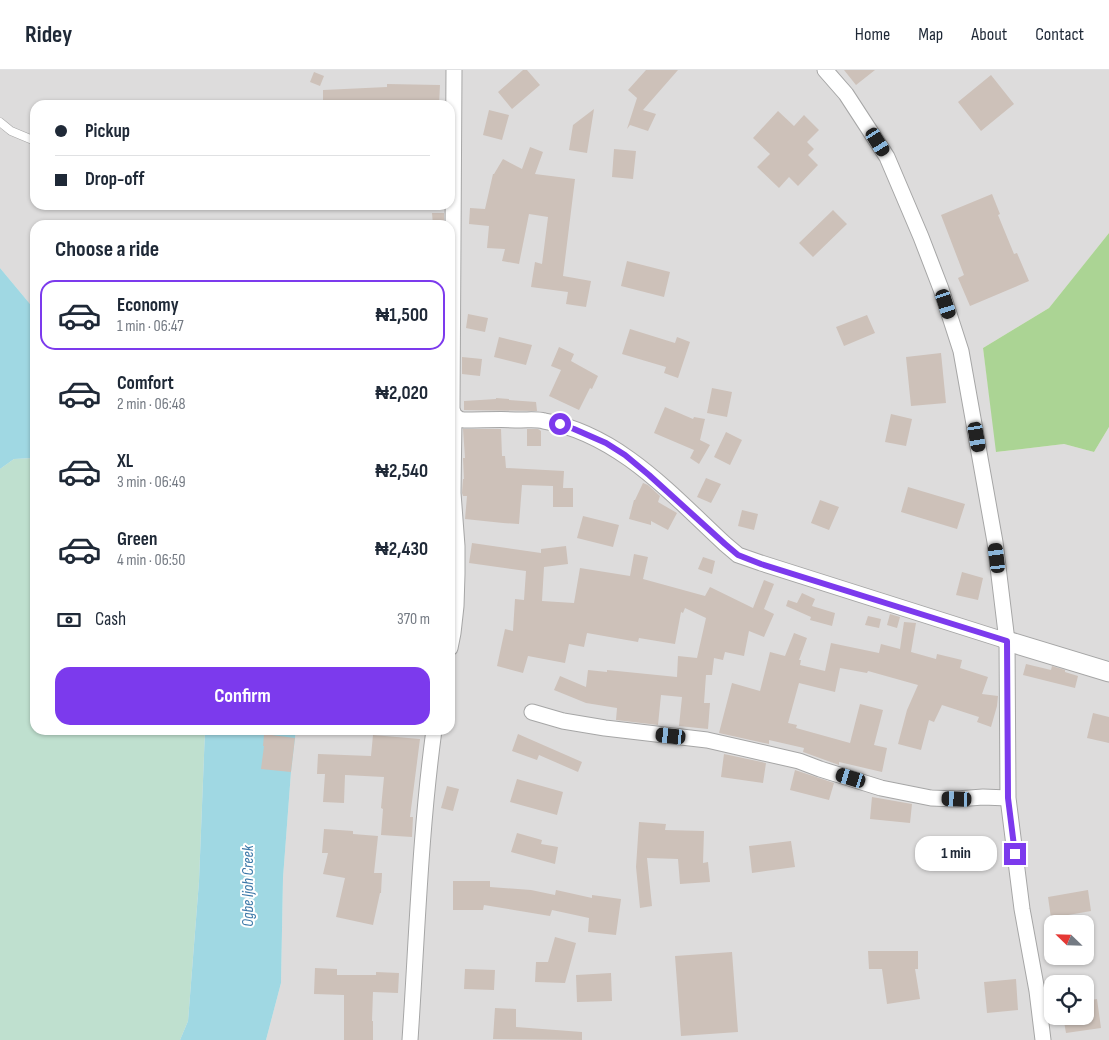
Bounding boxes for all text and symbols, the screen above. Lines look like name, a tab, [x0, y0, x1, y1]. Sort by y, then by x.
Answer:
text: Ridey	[25, 20, 72, 49]
text: Home	[855, 24, 890, 45]
text: Map	[918, 24, 943, 45]
text: About	[971, 24, 1007, 45]
text: Contact	[1035, 24, 1084, 45]
text: Pickup	[85, 120, 130, 143]
car	[863, 125, 892, 159]
text: Drop-off	[85, 168, 145, 191]
text: Choose a ride	[55, 236, 159, 263]
car	[934, 287, 957, 321]
icon: car	[57, 293, 102, 338]
text: Economy	[117, 294, 179, 317]
text: ₦1,500	[375, 304, 428, 327]
text: 1 min · 06:47	[117, 317, 184, 336]
icon: car	[57, 371, 102, 416]
text: Comfort	[117, 372, 174, 395]
text: ₦2,020	[375, 382, 428, 405]
text: 2 min · 06:48	[117, 395, 185, 414]
route start	[549, 413, 571, 435]
car	[967, 421, 986, 453]
icon: car	[57, 449, 102, 494]
text: XL	[117, 450, 133, 473]
text: ₦2,540	[375, 460, 428, 483]
text: 3 min · 06:49	[117, 473, 186, 492]
icon: car	[57, 527, 102, 572]
text: Green	[117, 528, 157, 551]
text: ₦2,430	[375, 538, 428, 561]
car	[987, 542, 1006, 574]
text: 4 min · 06:50	[117, 551, 185, 570]
icon: cash	[55, 606, 83, 634]
text: Cash	[95, 608, 126, 631]
text: 370 m	[397, 610, 430, 629]
button: Confirm	[55, 667, 430, 725]
car	[655, 727, 686, 745]
car	[834, 766, 867, 790]
car	[941, 791, 972, 807]
callout: 1 min	[915, 836, 998, 872]
route end	[1004, 843, 1026, 865]
water label: Ogbe Ijoh Creek	[239, 844, 258, 927]
text: 1 min	[941, 844, 971, 863]
north arrow	[1044, 915, 1094, 965]
map controls	[1044, 915, 1094, 1025]
button: locate	[1044, 975, 1094, 1025]

